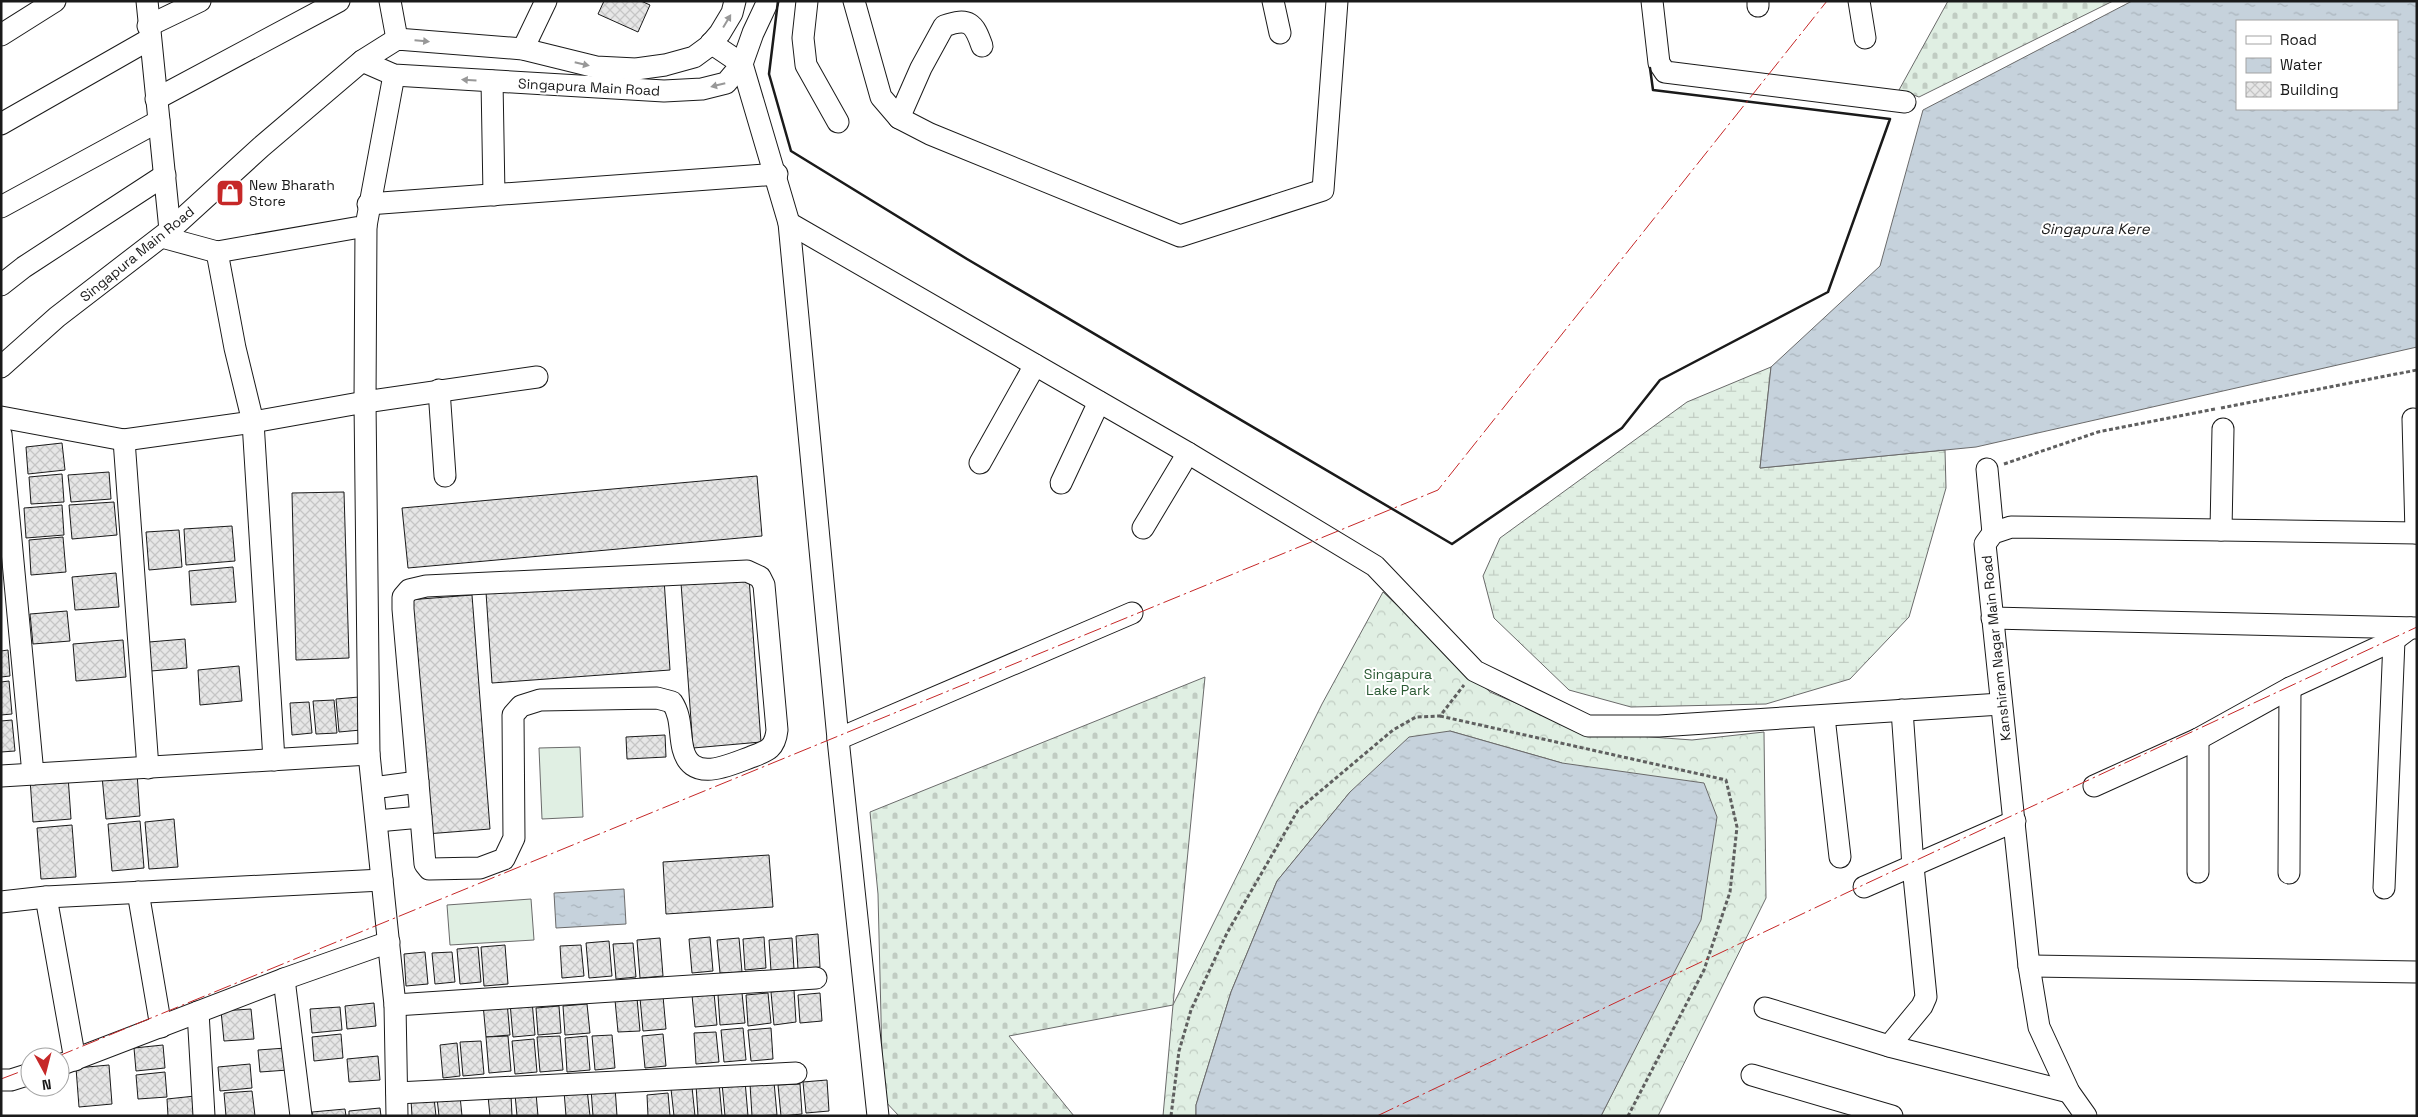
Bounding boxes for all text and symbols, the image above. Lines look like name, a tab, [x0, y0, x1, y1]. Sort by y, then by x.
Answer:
one-way arrow	[722, 15, 731, 28]
legend	[2236, 20, 2398, 110]
text: Road	[2280, 30, 2317, 49]
one-way arrow	[414, 37, 430, 45]
text: Water	[2280, 55, 2323, 74]
one-way arrow	[575, 60, 590, 68]
street label: Singapura Main Road	[518, 74, 660, 100]
one-way arrow	[461, 75, 477, 83]
text: Building	[2280, 80, 2339, 99]
one-way arrow	[710, 81, 725, 89]
place label: New Bharath Store	[249, 176, 335, 210]
shop icon: New Bharath Store	[215, 178, 245, 208]
street label: Singapura Main Road	[76, 202, 198, 306]
water label: Singapura Kere	[2040, 219, 2151, 238]
street label: Kanshiram Nagar Main Road	[1977, 554, 2015, 742]
park label: Singapura Lake Park	[1364, 665, 1432, 699]
north arrow	[20, 1047, 70, 1097]
text: N	[41, 1075, 52, 1094]

